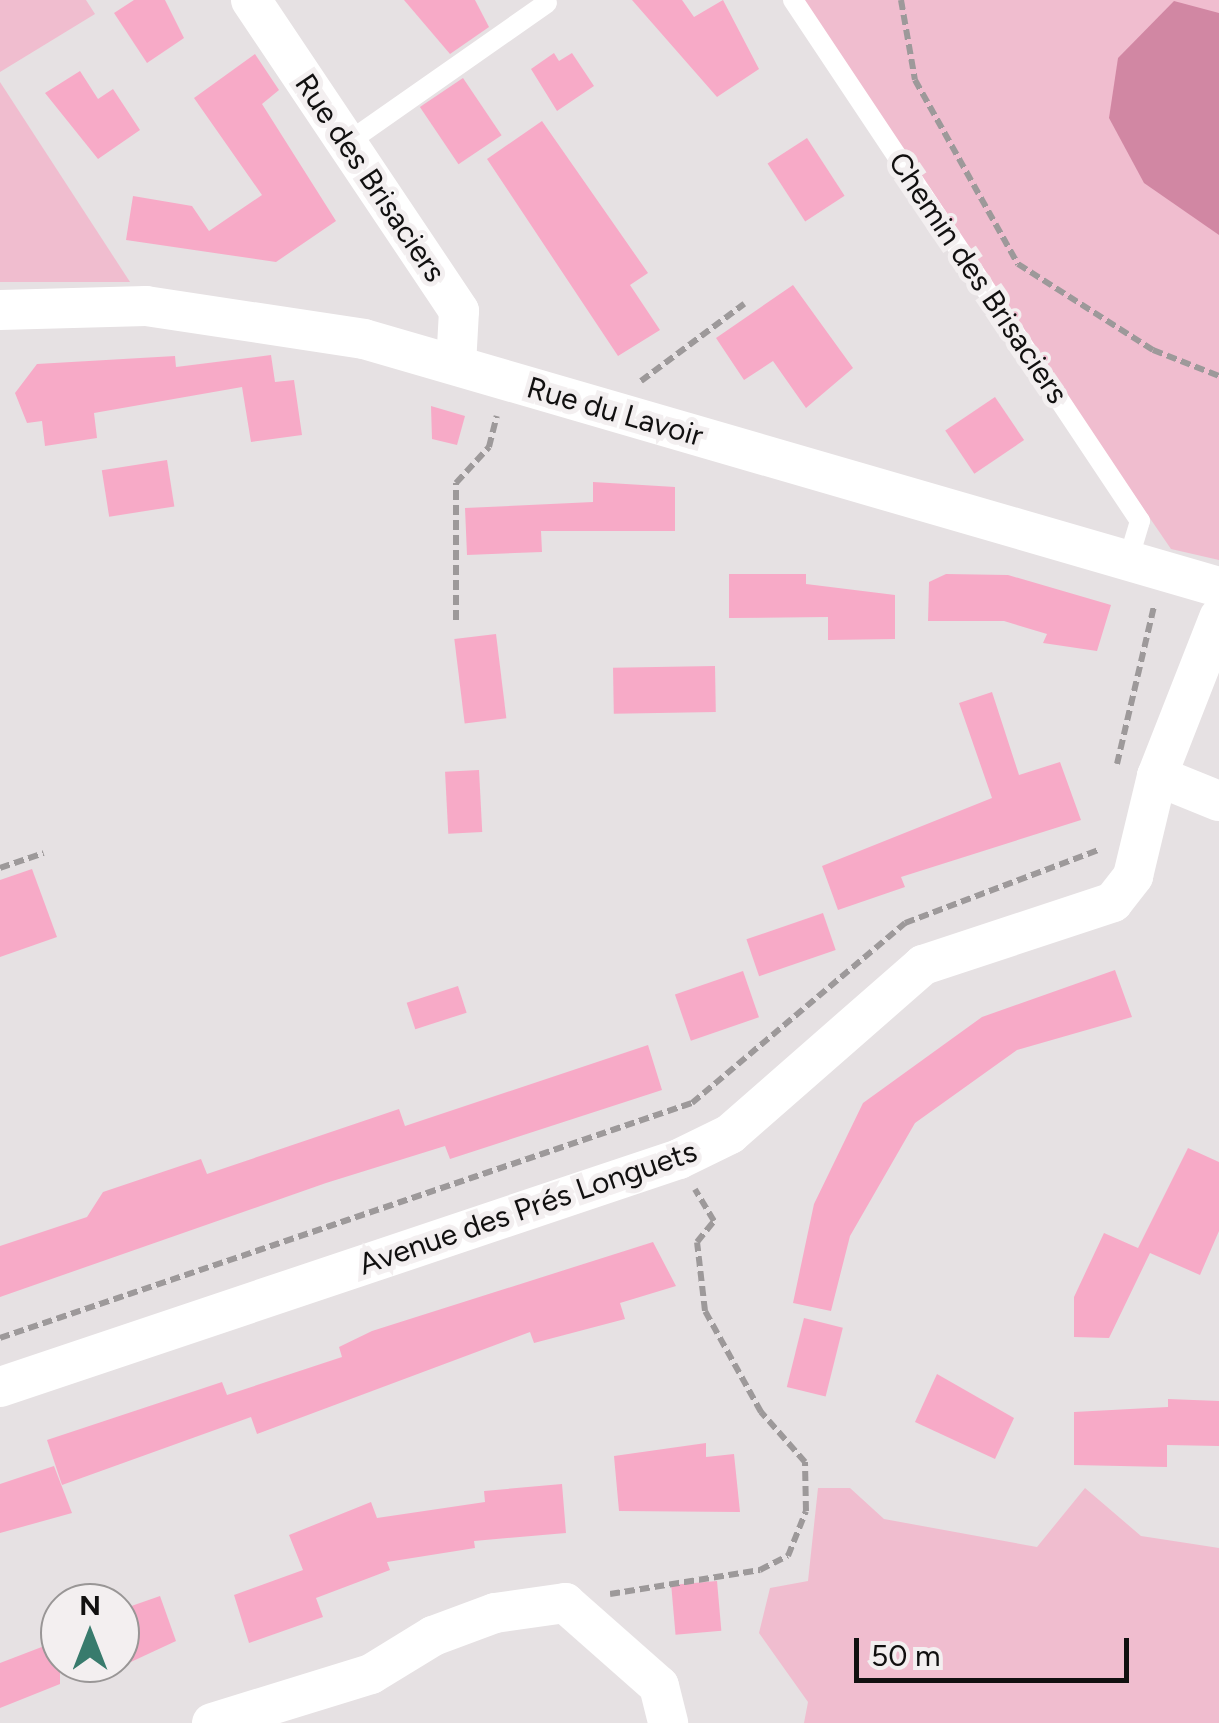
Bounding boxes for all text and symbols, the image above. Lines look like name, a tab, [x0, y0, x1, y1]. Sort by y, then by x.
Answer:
street label: Rue des Brisaciers	[287, 67, 453, 289]
street label: Chemin des Brisaciers	[881, 146, 1075, 410]
street label: Rue du Lavoir	[523, 370, 707, 454]
street label: Avenue des Prés Longuets	[354, 1133, 702, 1283]
north arrow	[40, 1583, 140, 1683]
text: N	[79, 1588, 101, 1622]
scale bar	[859, 1618, 1134, 1680]
text: 50 m	[871, 1637, 940, 1674]

